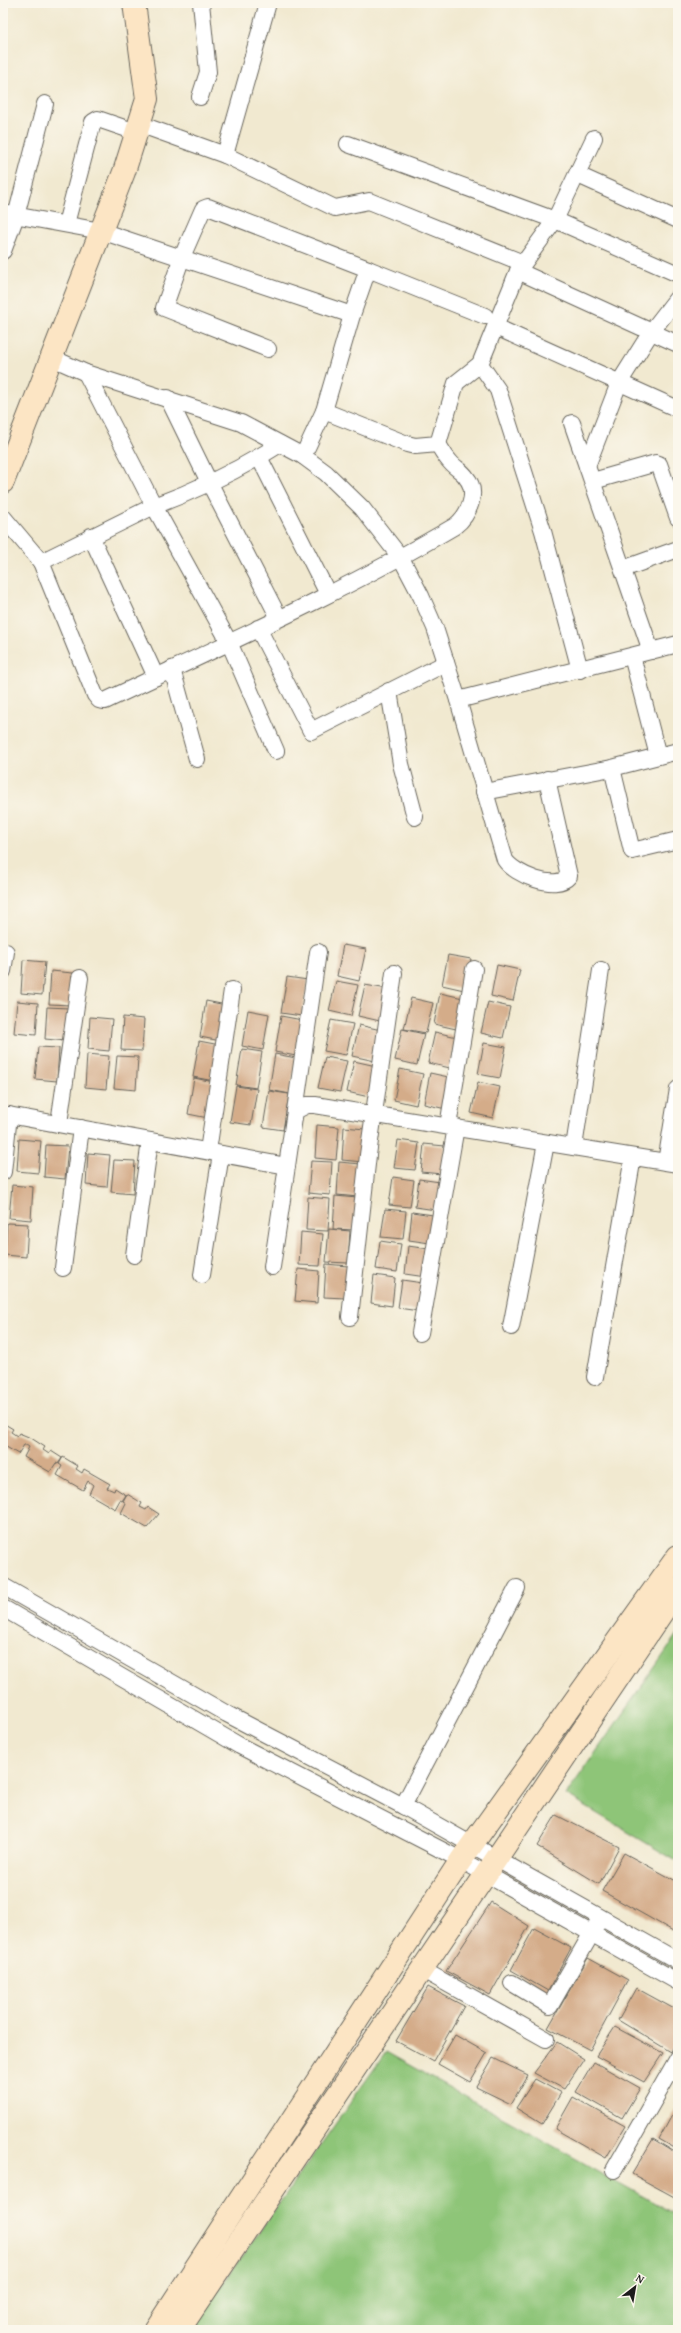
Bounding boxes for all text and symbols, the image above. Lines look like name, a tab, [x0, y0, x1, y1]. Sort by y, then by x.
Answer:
north arrow	[615, 2267, 655, 2307]
text: N	[633, 2270, 648, 2288]

